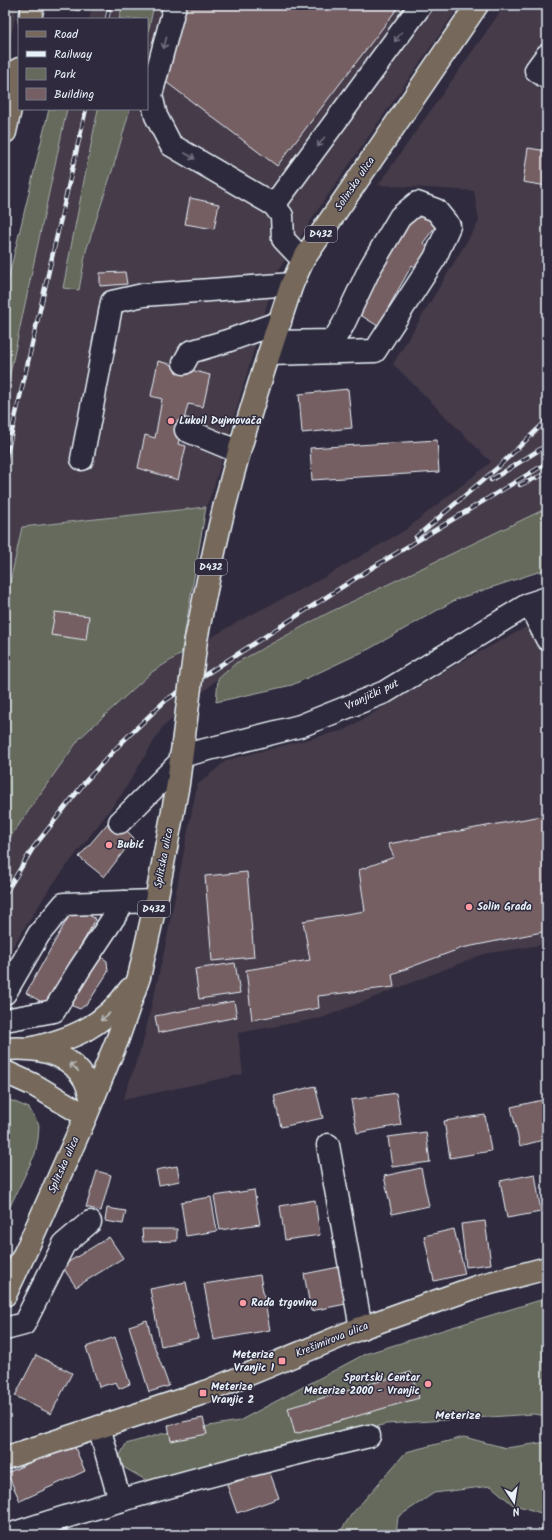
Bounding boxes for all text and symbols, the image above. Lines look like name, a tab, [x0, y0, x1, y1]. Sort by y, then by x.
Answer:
legend	[18, 18, 148, 110]
text: Road	[54, 25, 79, 44]
one-way arrow	[394, 31, 402, 42]
one-way arrow	[161, 36, 168, 49]
text: Railway	[54, 45, 92, 64]
text: Park	[54, 65, 76, 84]
text: Building	[54, 85, 94, 104]
one-way arrow	[317, 136, 325, 147]
one-way arrow	[184, 152, 196, 160]
street label: Solinska ulica	[330, 153, 380, 215]
road number: D432	[305, 226, 337, 242]
place label: Lukoil Dujmovača	[179, 412, 262, 430]
marker: Lukoil Dujmovača	[166, 416, 176, 426]
road number: D432	[195, 559, 227, 575]
street label: Vranjički put	[342, 674, 403, 715]
street label: Splitska ulica	[149, 826, 179, 890]
place label: Bubić	[117, 836, 144, 854]
marker: Bubić	[104, 840, 114, 850]
place label: Solin Građa	[477, 898, 532, 916]
road number: D432	[138, 901, 170, 917]
marker: Solin Građa	[464, 902, 474, 912]
one-way arrow	[100, 1012, 110, 1021]
one-way arrow	[69, 1062, 79, 1071]
street label: Splitska ulica	[43, 1134, 85, 1196]
place label: Rađa trgovina	[251, 1294, 317, 1312]
marker: Rađa trgovina	[238, 1298, 248, 1308]
street label: Krešimirova ulica	[293, 1317, 371, 1363]
place label: Meterize Vranjic 1	[232, 1346, 275, 1377]
marker: Meterize Vranjic 1	[277, 1356, 287, 1366]
place label: Sportski Centar Meterize 2000 - Vranjic	[304, 1369, 421, 1400]
place label: Meterize Vranjic 2	[211, 1378, 254, 1409]
marker: Sportski Centar Meterize 2000 - Vranjic	[423, 1379, 433, 1389]
marker: Meterize Vranjic 2	[198, 1388, 208, 1398]
district label: Meterize	[435, 1406, 481, 1425]
north arrow	[494, 1482, 534, 1522]
text: N	[511, 1501, 521, 1520]

